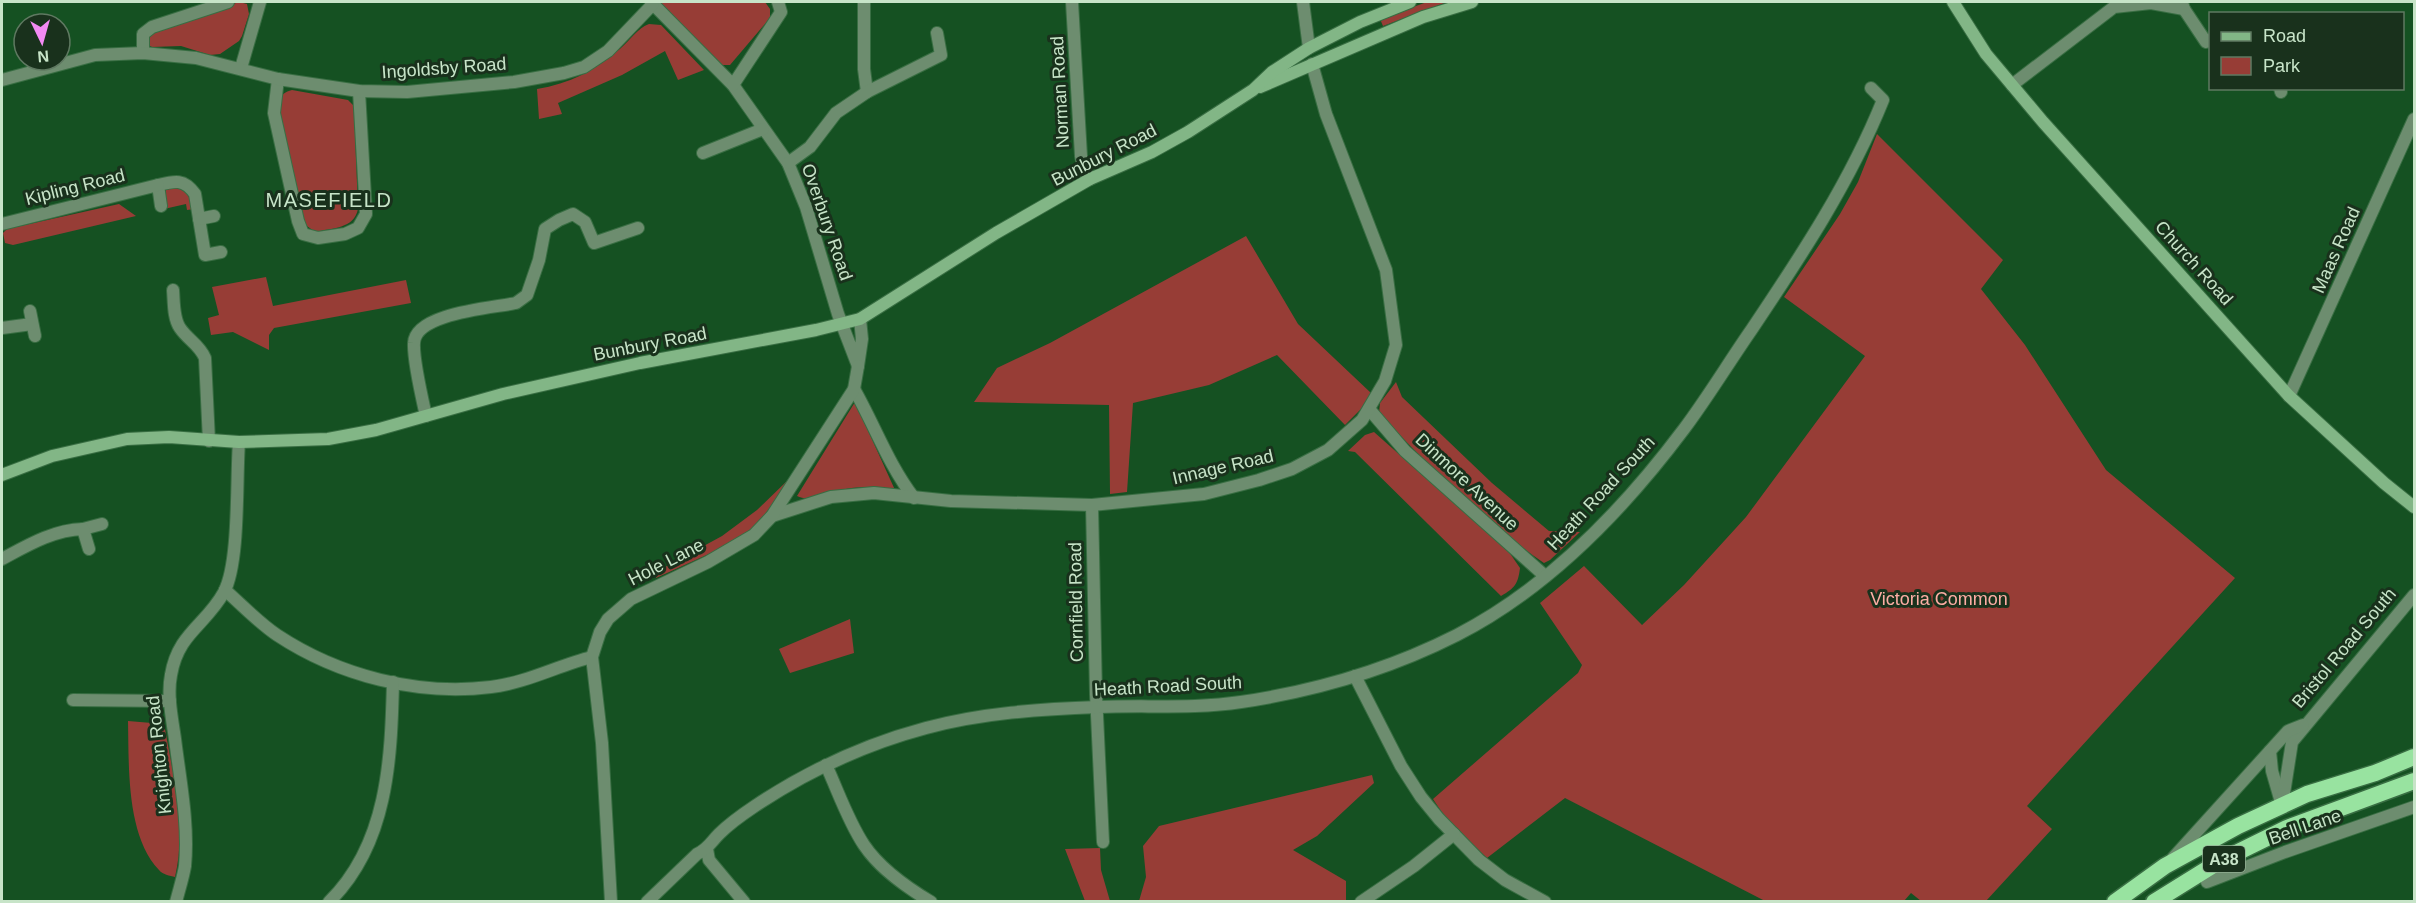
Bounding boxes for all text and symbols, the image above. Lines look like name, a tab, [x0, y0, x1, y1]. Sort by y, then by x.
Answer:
north arrow	[12, 12, 72, 72]
legend	[2209, 12, 2404, 90]
text: Road	[2263, 26, 2306, 46]
street label: Norman Road	[1047, 36, 1073, 148]
text: N	[37, 47, 50, 65]
street label: Ingoldsby Road	[381, 54, 507, 82]
text: Park	[2263, 56, 2301, 76]
street label: Bunbury Road	[1048, 120, 1160, 190]
street label: Overbury Road	[798, 161, 856, 283]
street label: Kipling Road	[23, 165, 127, 209]
district label: MASEFIELD	[266, 189, 392, 211]
street label: Maas Road	[2308, 204, 2364, 296]
street label: Church Road	[2151, 217, 2237, 309]
street label: Bunbury Road	[592, 323, 708, 365]
street label: Dinmore Avenue	[1412, 429, 1522, 535]
street label: Heath Road South	[1543, 432, 1659, 554]
street label: Innage Road	[1171, 446, 1275, 488]
street label: Hole Lane	[625, 534, 707, 590]
street label: Cornfield Road	[1065, 542, 1087, 662]
street label: Bristol Road South	[2288, 584, 2400, 712]
park label: Victoria Common	[1870, 589, 2008, 609]
street label: Heath Road South	[1094, 672, 1242, 700]
street label: Knighton Road	[143, 695, 175, 815]
street label: Bell Lane	[2266, 805, 2344, 849]
road number: A38	[2203, 846, 2245, 872]

